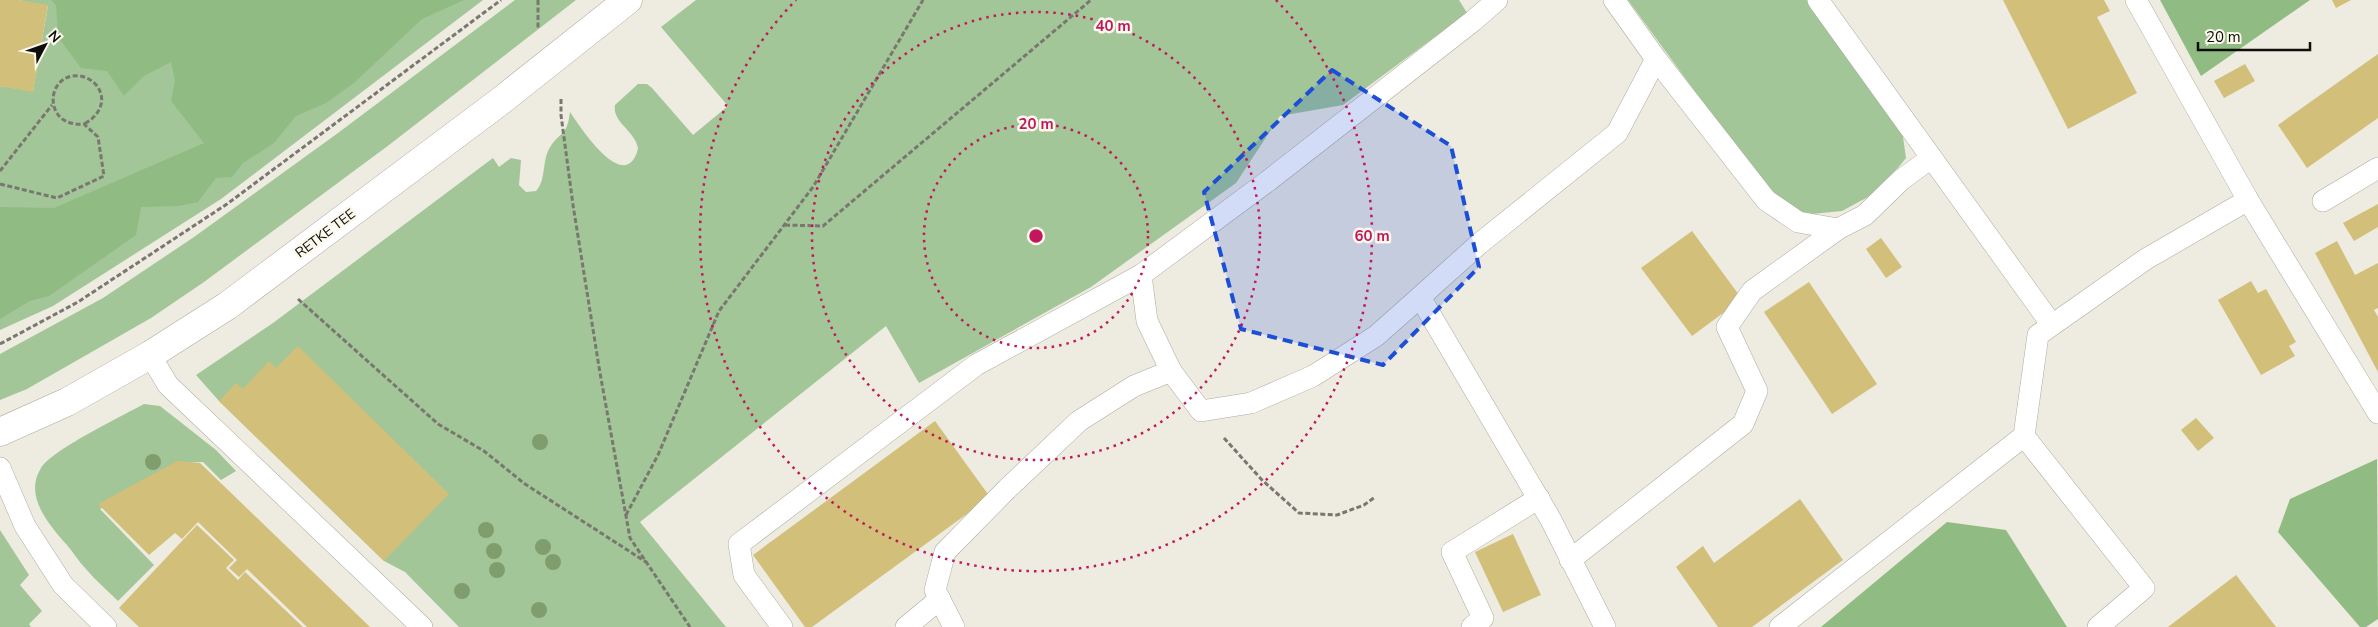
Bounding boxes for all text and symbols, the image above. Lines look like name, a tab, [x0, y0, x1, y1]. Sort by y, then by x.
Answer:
text: 40 m	[1095, 16, 1131, 36]
north arrow	[20, 20, 70, 70]
scale bar	[2198, 20, 2310, 52]
text: N	[44, 27, 65, 47]
text: 20 m	[2206, 27, 2241, 47]
text: 20 m	[1018, 114, 1054, 134]
street label: RETKE TEE	[291, 204, 359, 262]
text: 60 m	[1354, 226, 1390, 246]
centre of rings	[1027, 227, 1045, 245]

